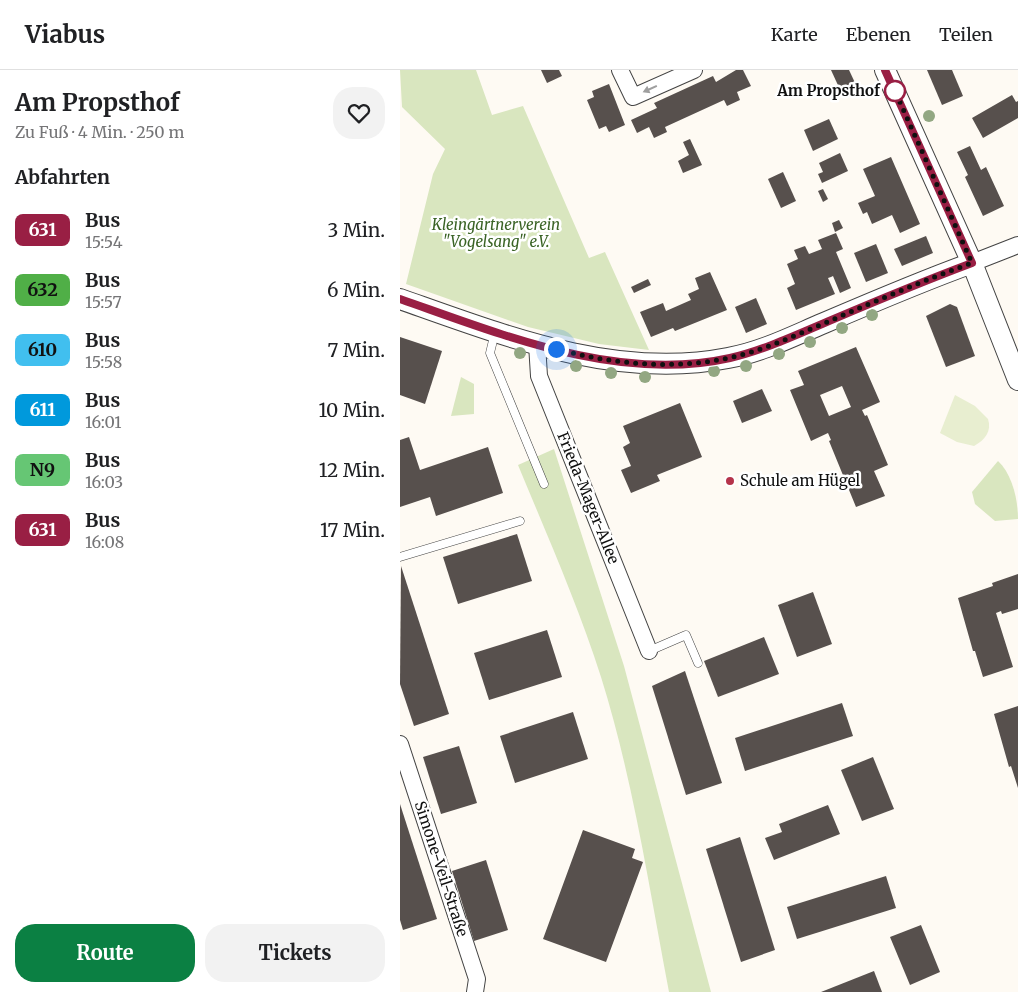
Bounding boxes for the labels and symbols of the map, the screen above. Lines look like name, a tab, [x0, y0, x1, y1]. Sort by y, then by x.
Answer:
marker: Am Propsthof	[884, 80, 906, 102]
place label: Am Propsthof	[776, 81, 881, 100]
one-way arrow	[643, 86, 657, 94]
park label: Kleingärtnerverein "Vogelsang" e.V.	[431, 215, 560, 251]
your location	[544, 337, 569, 362]
street label: Frieda-Mager-Allee	[553, 429, 624, 567]
place label: Schule am Hügel	[740, 471, 861, 490]
marker: Schule am Hügel	[724, 475, 736, 487]
street label: Simone-Veil-Straße	[411, 799, 472, 939]

